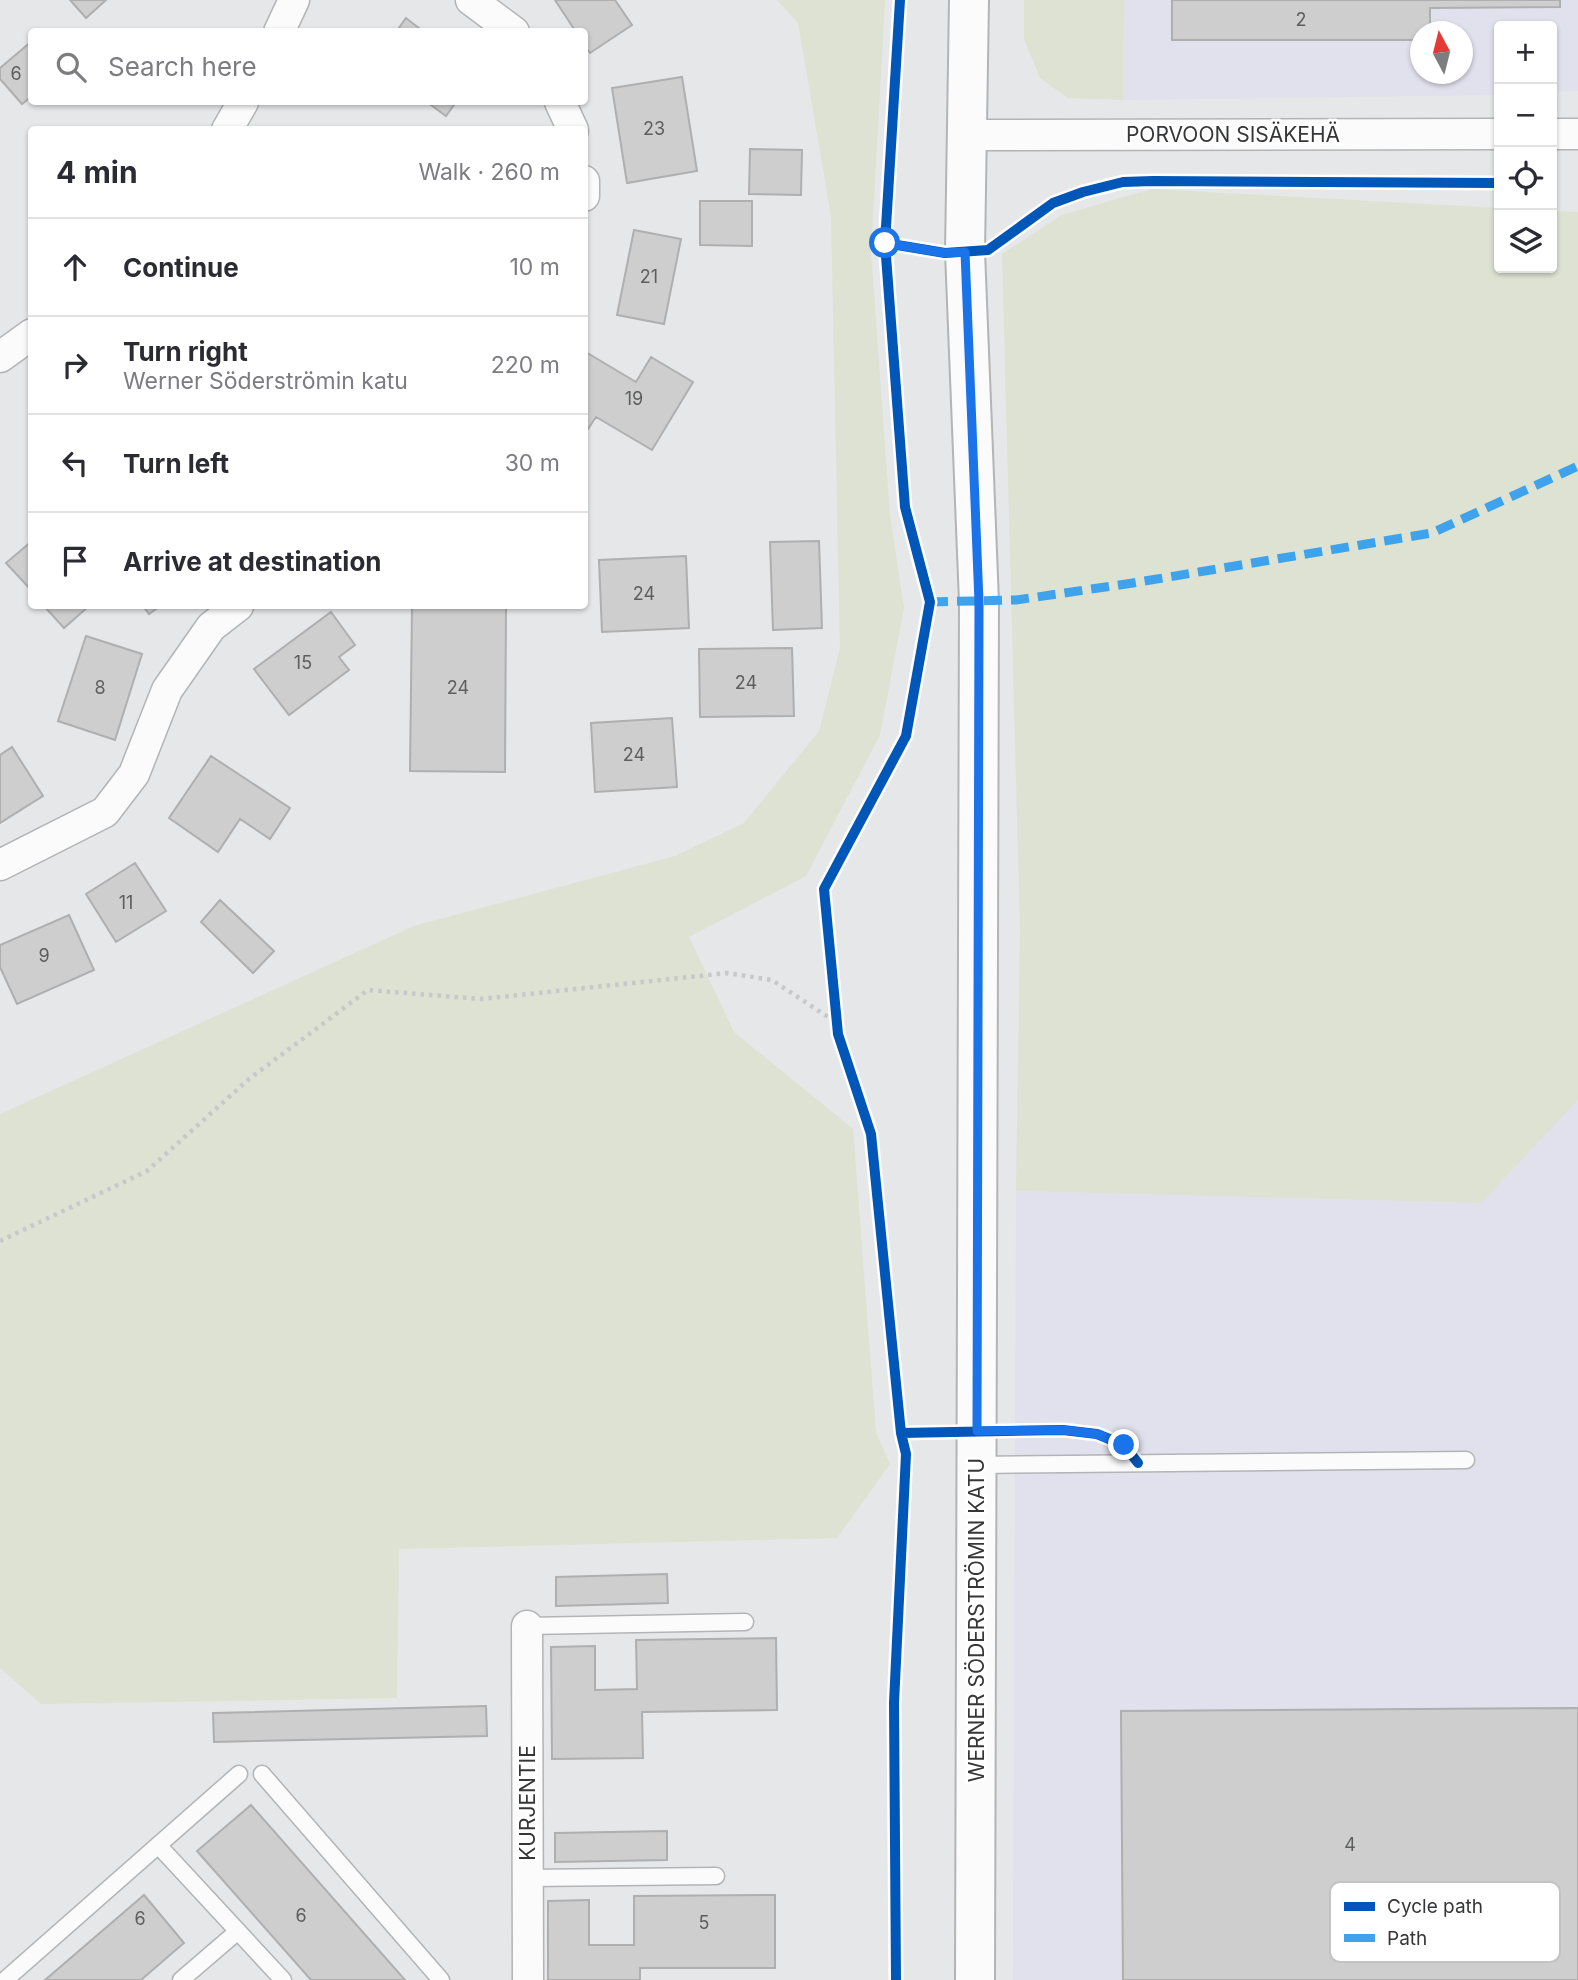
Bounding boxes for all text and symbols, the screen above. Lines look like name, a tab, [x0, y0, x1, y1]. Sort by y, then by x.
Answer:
house number: 2	[1296, 9, 1306, 30]
north arrow	[1410, 21, 1473, 84]
map controls	[1494, 21, 1557, 273]
button: +	[1494, 21, 1557, 84]
search box	[28, 28, 588, 105]
icon: search	[52, 48, 90, 86]
text: Search here	[108, 51, 257, 82]
house number: 6	[10, 63, 22, 84]
button: −	[1494, 84, 1557, 147]
house number: 23	[643, 118, 665, 139]
street label: PORVOON SISÄKEHÄ	[1126, 121, 1340, 147]
button: locate	[1494, 147, 1557, 210]
text: 4 min	[56, 154, 138, 190]
text: Walk · 260 m	[418, 158, 560, 186]
button: layers	[1494, 210, 1557, 273]
route start	[869, 227, 900, 258]
icon: ahead	[56, 248, 94, 286]
text: Continue	[123, 252, 239, 283]
text: 10 m	[510, 253, 560, 281]
house number: 21	[640, 266, 658, 287]
text: Turn right	[123, 336, 248, 367]
icon: right	[56, 346, 94, 384]
text: 220 m	[491, 351, 560, 379]
text: Werner Söderströmin katu	[123, 367, 408, 395]
house number: 19	[625, 388, 643, 409]
icon: left	[56, 444, 94, 482]
text: Turn left	[123, 448, 229, 479]
text: 30 m	[505, 449, 560, 477]
icon: arrive	[56, 542, 94, 580]
text: Arrive at destination	[123, 546, 382, 577]
house number: 24	[633, 583, 655, 604]
house number: 15	[294, 652, 312, 673]
house number: 24	[735, 672, 757, 693]
house number: 8	[94, 677, 106, 698]
house number: 24	[447, 677, 469, 698]
house number: 24	[623, 744, 645, 765]
house number: 11	[119, 892, 133, 913]
house number: 9	[38, 945, 50, 966]
route end	[1108, 1429, 1139, 1460]
street label: WERNER SÖDERSTRÖMIN KATU	[964, 1458, 989, 1782]
street label: KURJENTIE	[515, 1745, 540, 1861]
house number: 4	[1344, 1834, 1356, 1855]
legend	[1330, 1882, 1560, 1962]
text: Cycle path	[1387, 1895, 1483, 1918]
house number: 6	[295, 1905, 307, 1926]
house number: 6	[134, 1908, 146, 1929]
house number: 5	[699, 1912, 709, 1933]
text: Path	[1387, 1927, 1427, 1950]

